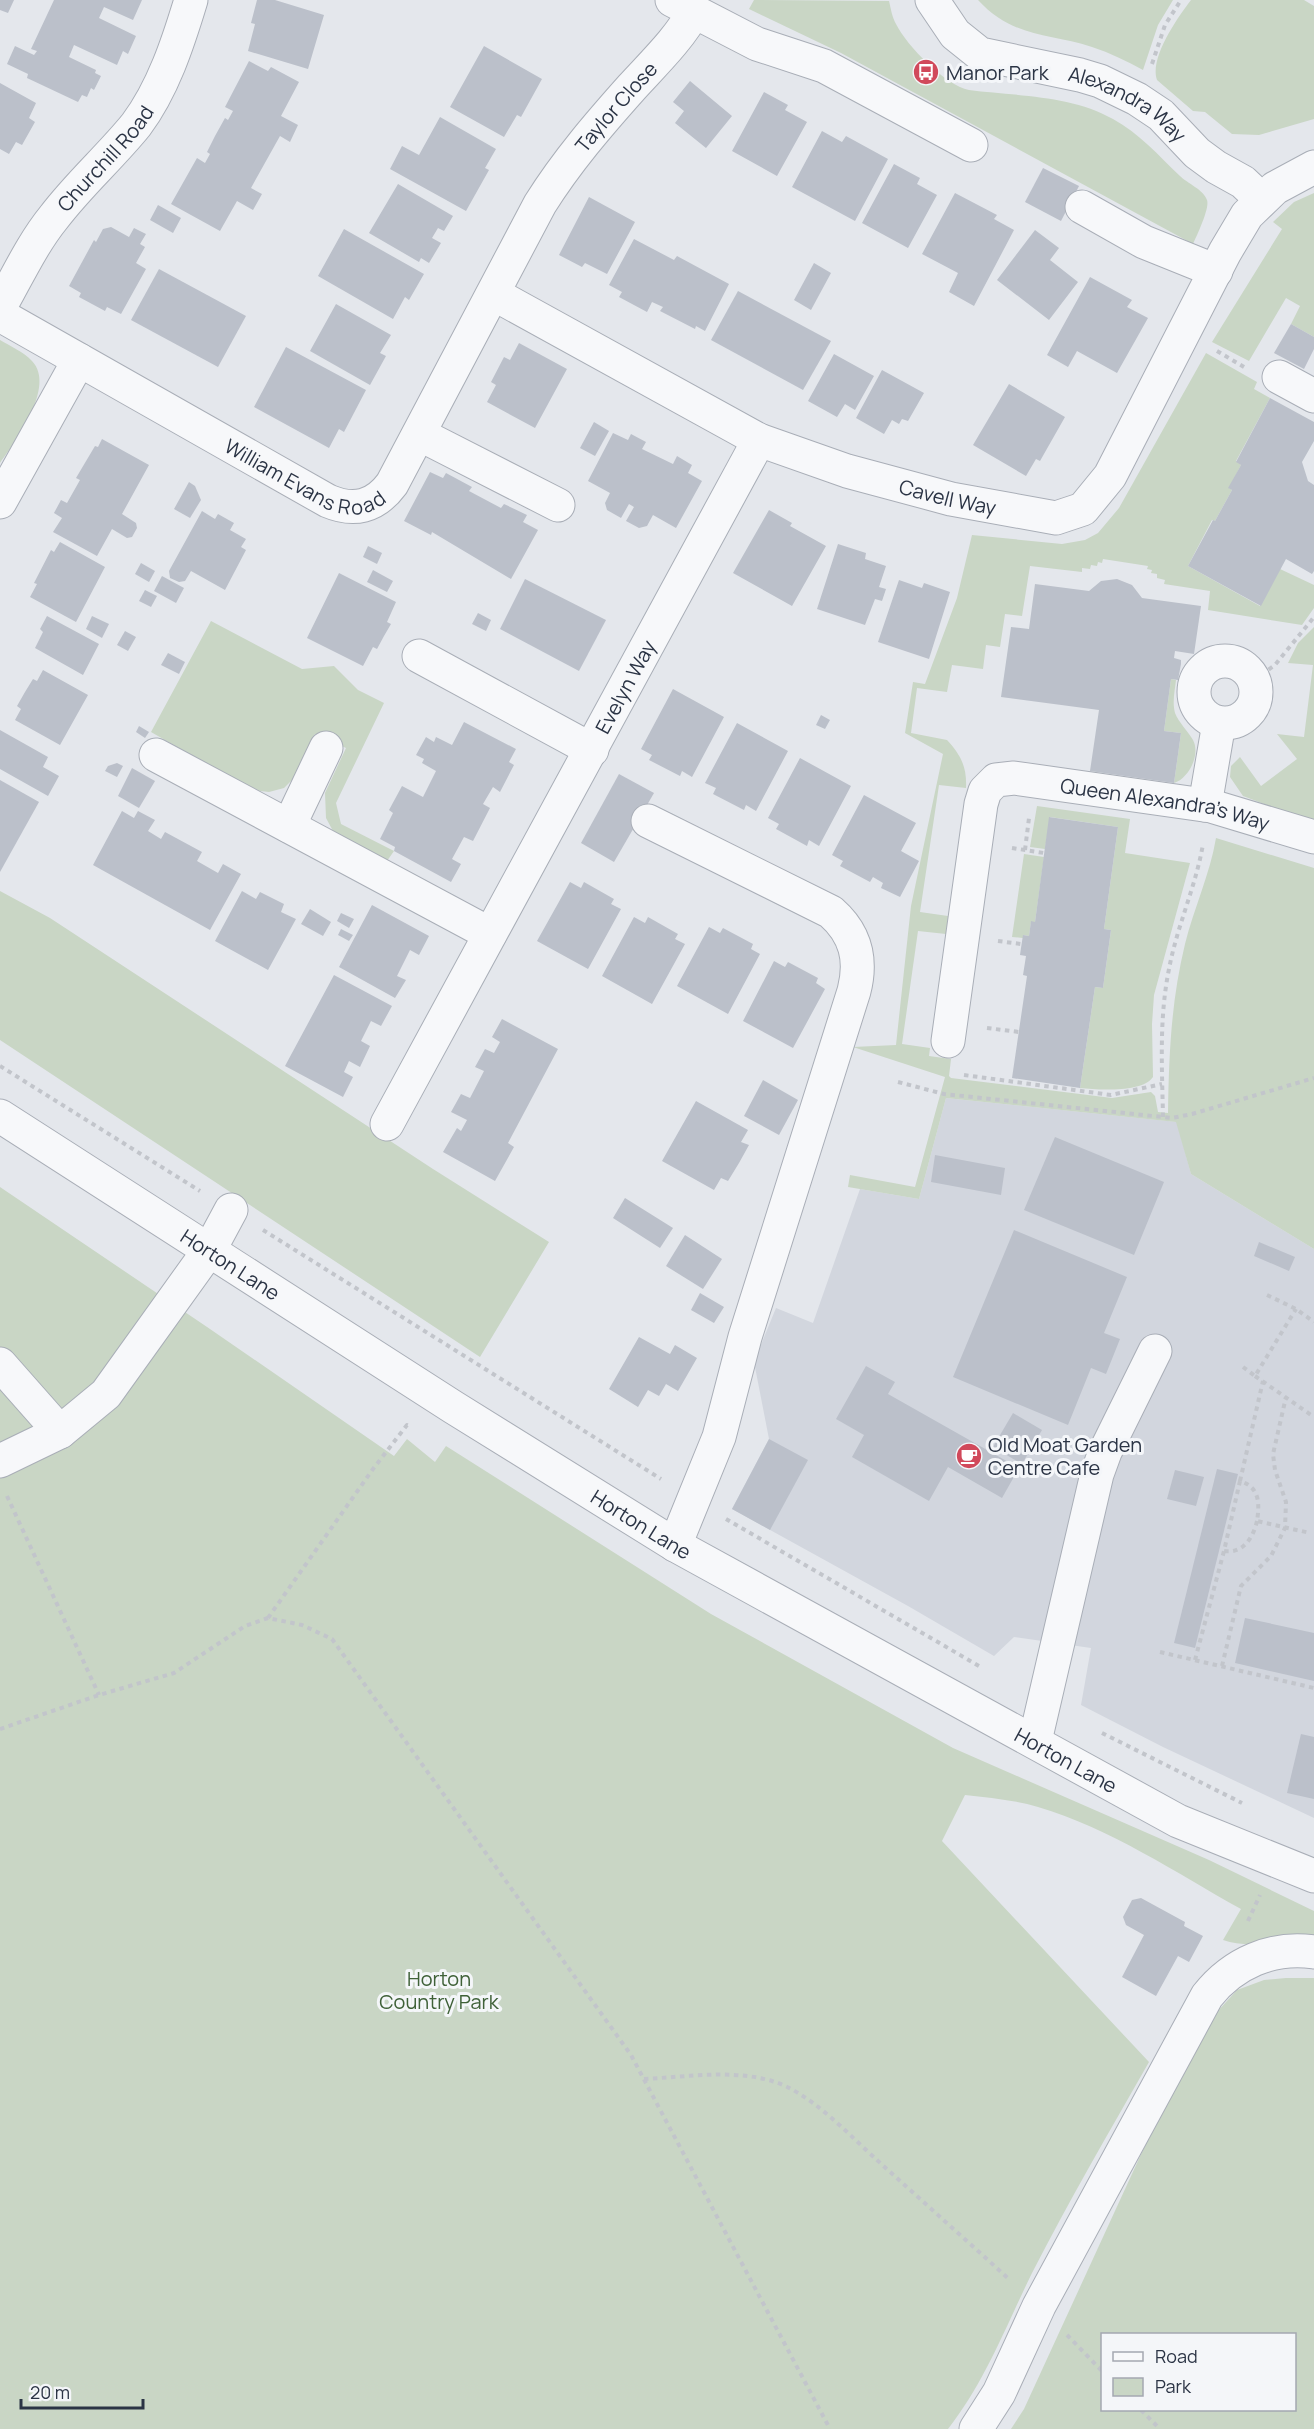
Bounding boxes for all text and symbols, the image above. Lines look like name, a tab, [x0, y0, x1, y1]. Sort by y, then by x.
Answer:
street label: Taylor Close	[569, 55, 663, 157]
bus stop icon: Manor Park	[911, 57, 941, 87]
place label: Manor Park	[946, 59, 1050, 86]
street label: Alexandra Way	[1066, 59, 1193, 148]
street label: Churchill Road	[51, 100, 159, 217]
street label: William Evans Road	[220, 432, 391, 520]
street label: Cavell Way	[896, 472, 999, 521]
street label: Evelyn Way	[588, 634, 662, 738]
street label: Queen Alexandra's Way	[1059, 771, 1273, 837]
street label: Horton Lane	[176, 1222, 285, 1306]
place label: Old Moat Garden Centre Cafe	[988, 1431, 1142, 1481]
cafe icon: Old Moat Garden Centre Cafe	[954, 1441, 984, 1471]
street label: Horton Lane	[586, 1483, 696, 1565]
street label: Horton Lane	[1010, 1721, 1122, 1799]
park label: Horton Country Park	[379, 1965, 500, 2015]
legend	[1101, 2333, 1296, 2411]
text: Road	[1155, 2344, 1198, 2368]
scale bar	[21, 2372, 142, 2410]
text: Park	[1155, 2374, 1192, 2398]
text: 20 m	[30, 2380, 70, 2404]

